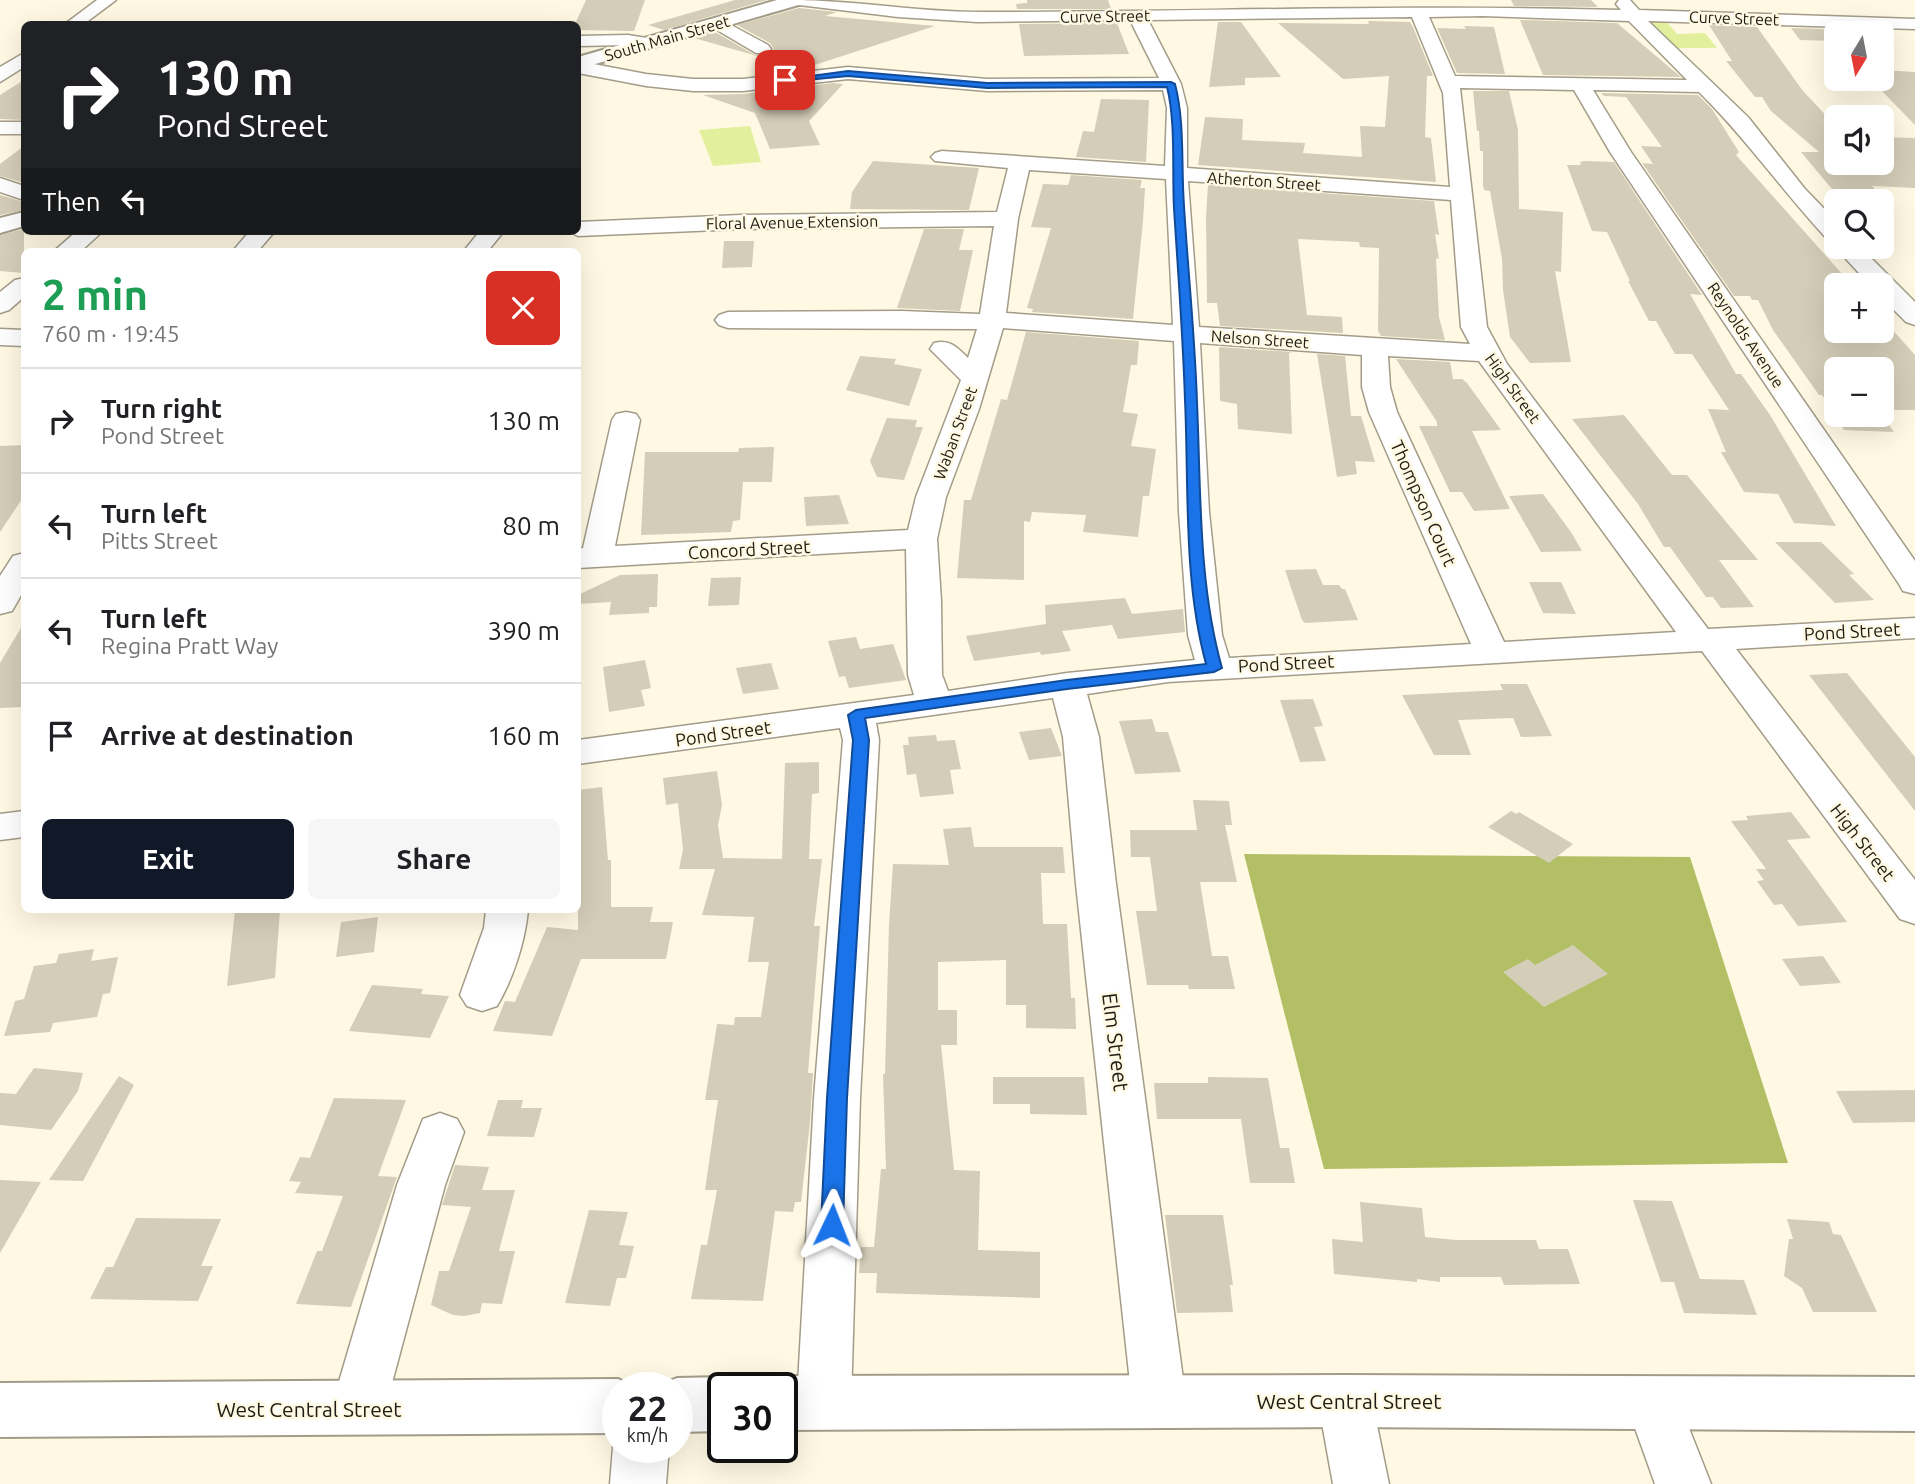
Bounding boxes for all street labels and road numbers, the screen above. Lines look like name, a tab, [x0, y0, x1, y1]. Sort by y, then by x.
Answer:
street label: Curve Street	[1060, 6, 1151, 26]
street label: Curve Street	[1689, 7, 1780, 29]
street label: South Main Street	[602, 11, 732, 64]
street label: Atherton Street	[1207, 168, 1322, 194]
street label: Floral Avenue Extension	[706, 211, 878, 233]
street label: Reynolds Avenue	[1704, 279, 1788, 391]
street label: Nelson Street	[1210, 327, 1310, 351]
street label: High Street	[1482, 350, 1545, 427]
street label: Waban Street	[930, 383, 980, 482]
street label: Thompson Court	[1387, 437, 1461, 569]
street label: Concord Street	[687, 536, 811, 562]
street label: Pond Street	[1803, 618, 1901, 644]
street label: Pond Street	[1237, 650, 1335, 676]
street label: Pond Street	[674, 716, 772, 750]
street label: High Street	[1827, 800, 1899, 884]
street label: Elm Street	[1098, 991, 1134, 1093]
street label: West Central Street	[1256, 1389, 1442, 1413]
street label: West Central Street	[216, 1397, 402, 1421]

